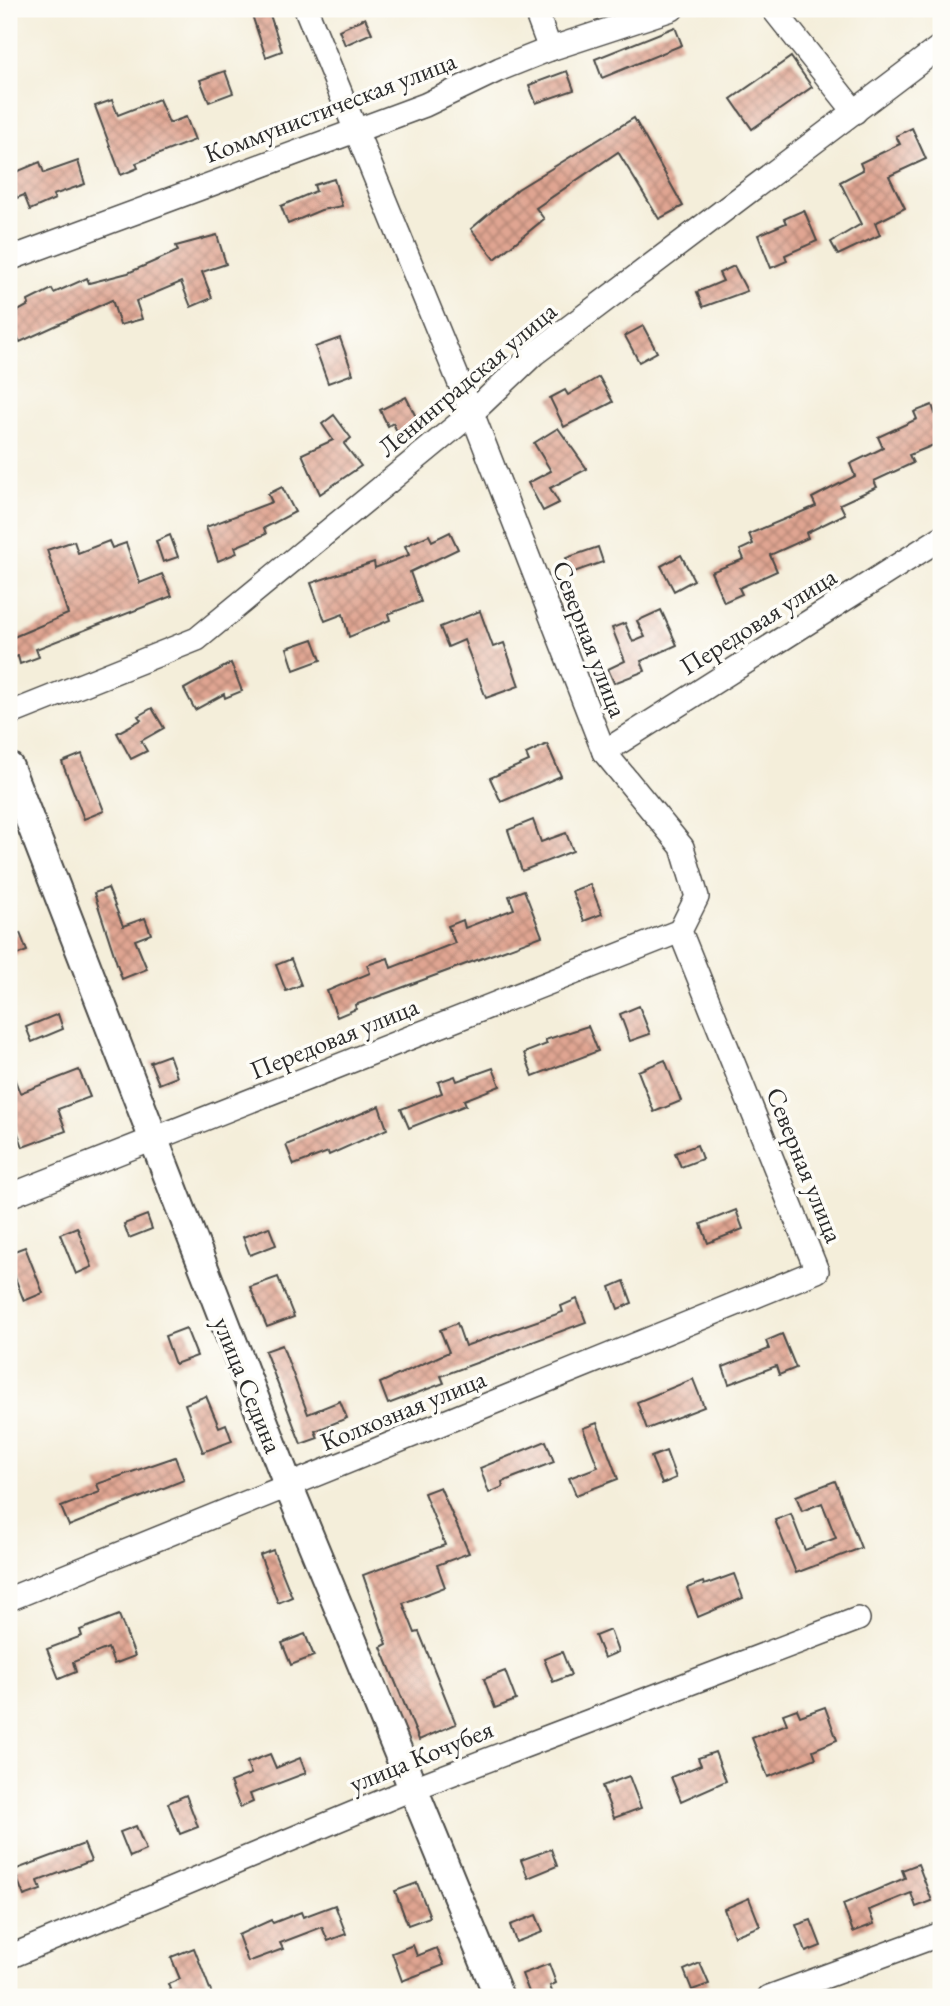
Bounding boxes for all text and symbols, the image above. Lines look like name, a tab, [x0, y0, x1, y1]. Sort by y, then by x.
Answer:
street label: Коммунистическая улица	[199, 43, 461, 171]
street label: Ленинградская улица	[370, 294, 564, 464]
street label: Северная улица	[545, 556, 636, 723]
street label: Передовая улица	[673, 559, 843, 683]
street label: Передовая улица	[245, 988, 424, 1087]
street label: Северная улица	[758, 1082, 852, 1248]
street label: улица Седина	[205, 1312, 291, 1459]
street label: Колхозная улица	[315, 1361, 491, 1459]
street label: улица Кочубея	[344, 1712, 498, 1800]

